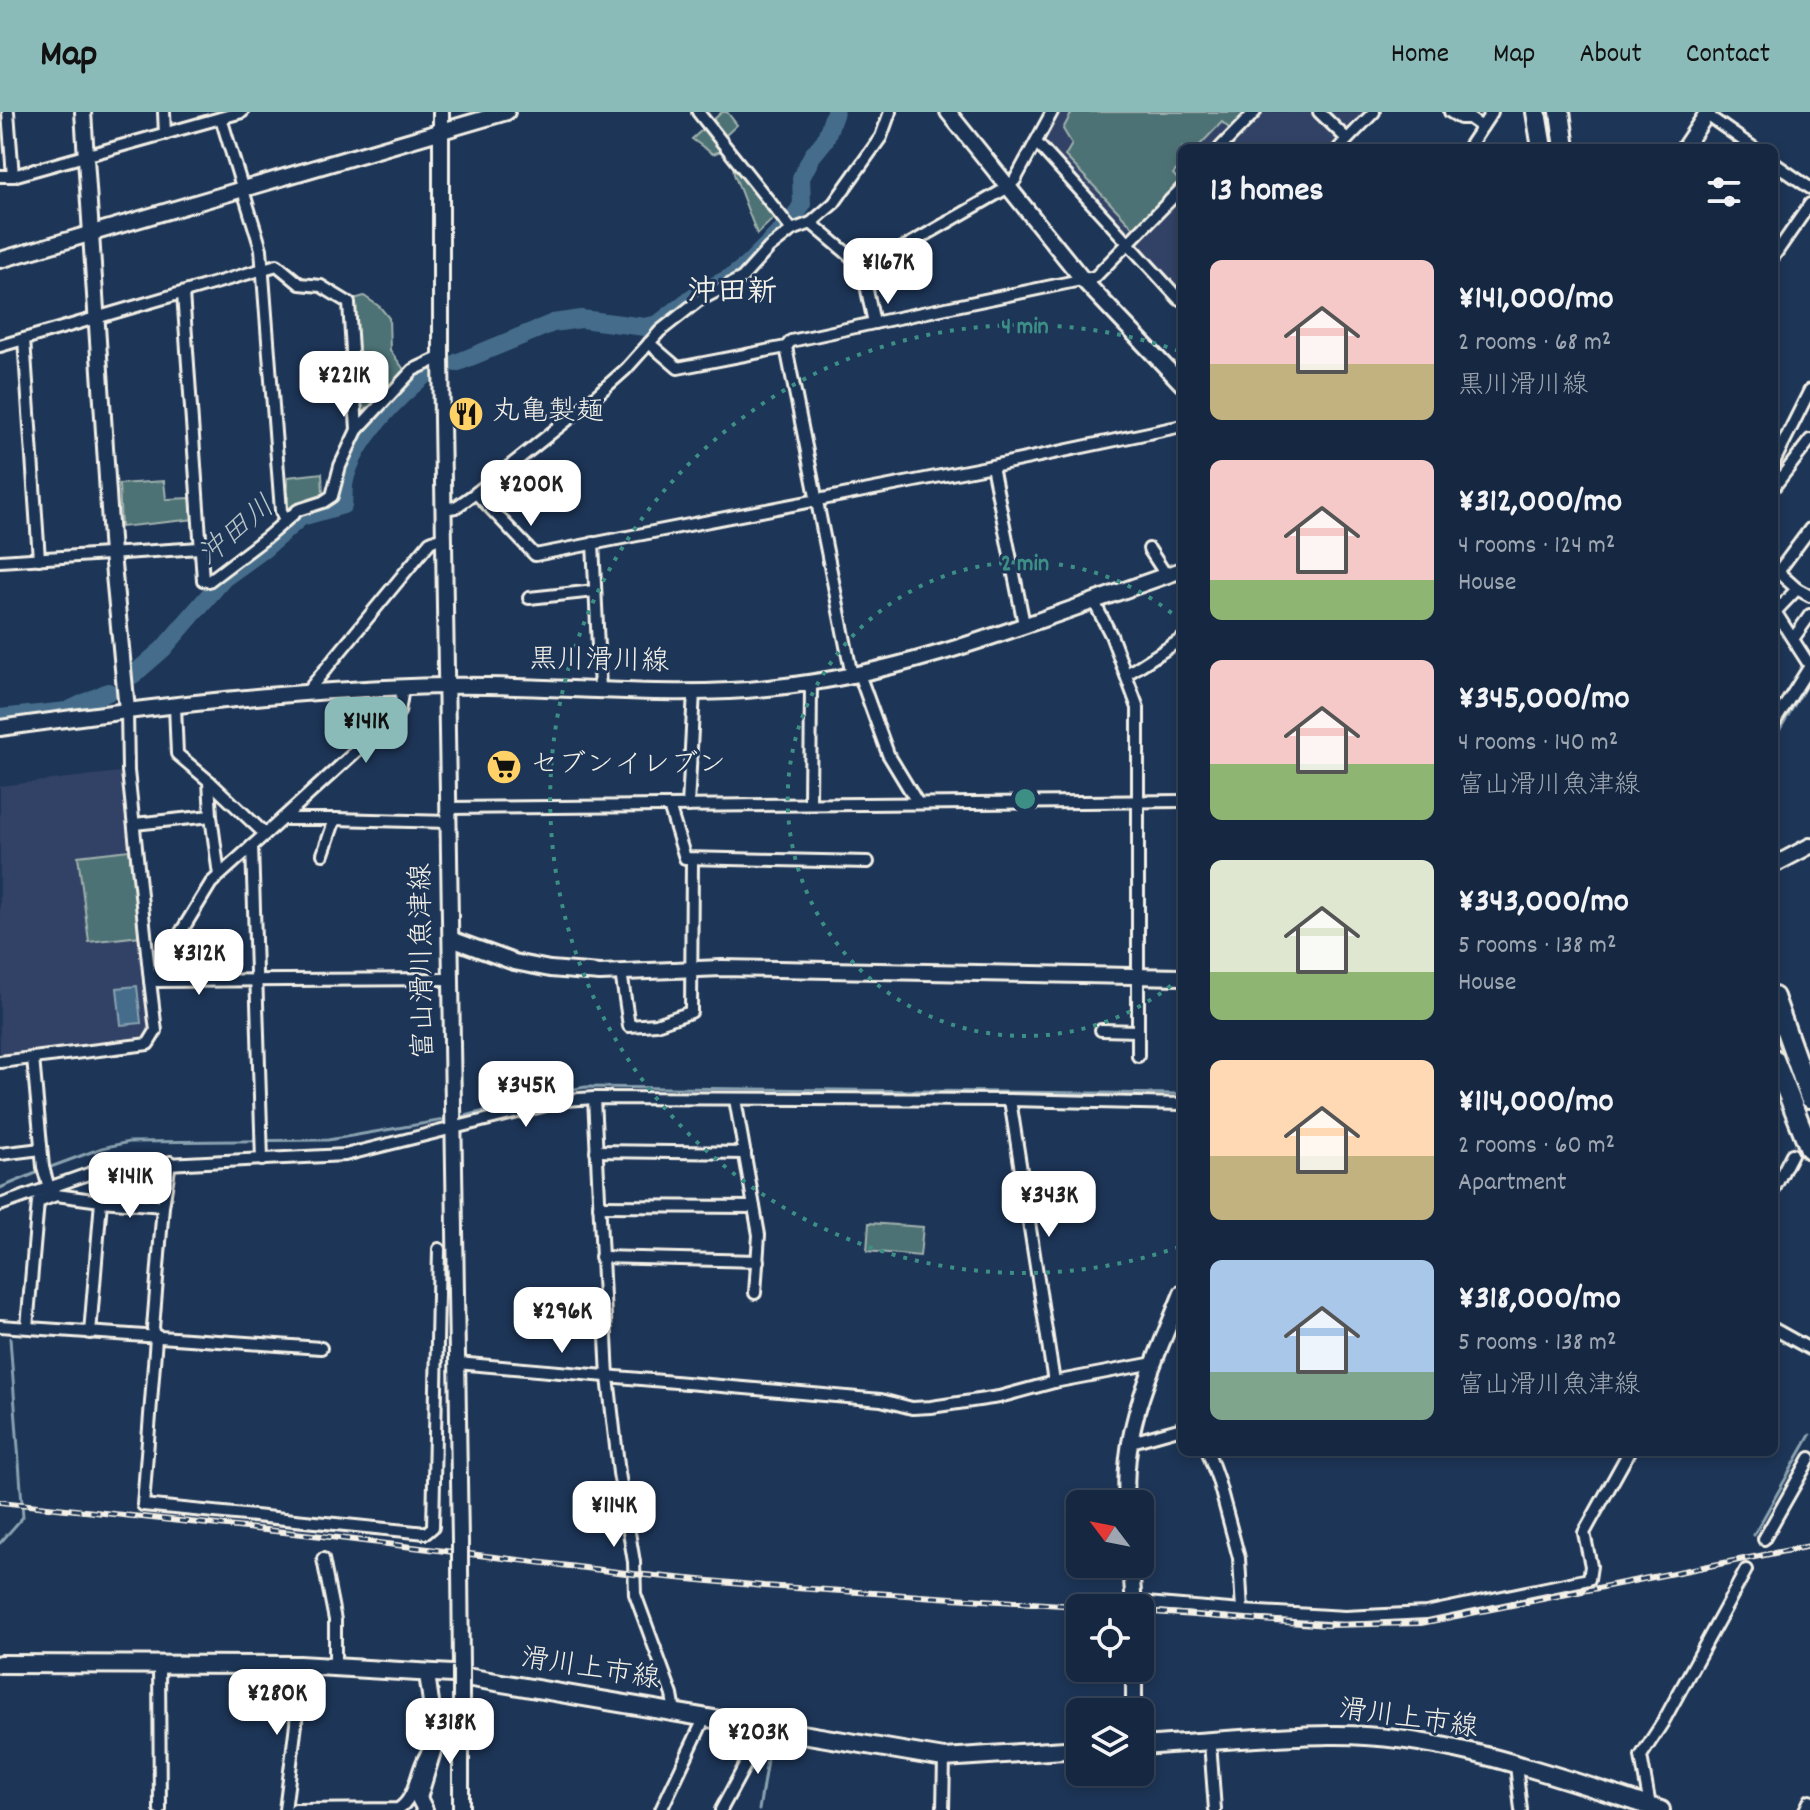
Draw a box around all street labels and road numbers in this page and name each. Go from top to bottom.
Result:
street label: 黒川滑川線 [529,642,669,684]
street label: 富山滑川魚津線 [403,863,447,1059]
street label: 滑川上市線 [518,1640,662,1702]
street label: 滑川上市線 [1336,1691,1480,1751]

